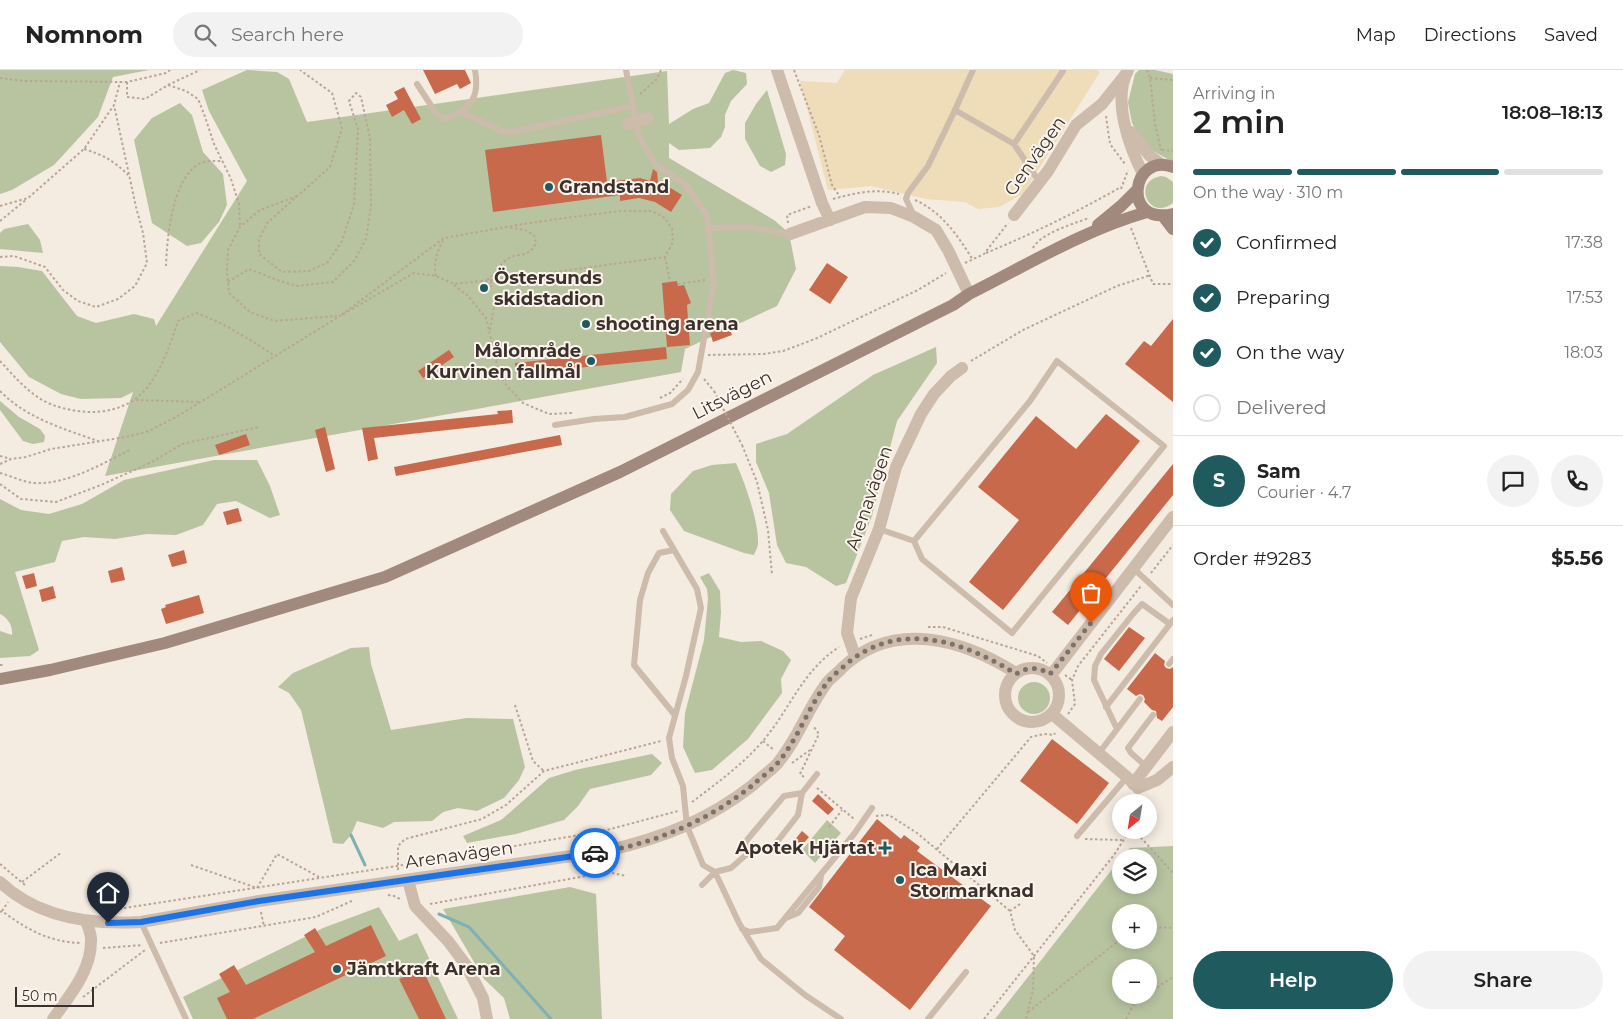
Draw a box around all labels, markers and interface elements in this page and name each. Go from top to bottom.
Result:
search box [173,12,523,57]
text: Nomnom [25,20,143,49]
icon: search [191,21,219,49]
text: Search here [231,23,344,46]
text: Map [1356,24,1396,46]
text: Directions [1424,24,1516,46]
text: Saved [1544,24,1598,46]
text: Arriving in [1193,84,1275,103]
text: 18:08–18:13 [1502,101,1603,124]
text: 2 min [1193,102,1285,141]
street label: Genvägen [1000,112,1070,200]
place label: Grandstand [559,176,669,198]
marker: Grandstand [543,181,555,193]
text: On the way · 310 m [1193,183,1343,202]
icon: check [1193,229,1221,257]
text: Confirmed [1236,231,1337,254]
text: 17:38 [1565,233,1603,252]
place label: Östersunds skidstadion [494,267,604,310]
marker: Östersunds skidstadion [478,282,490,294]
icon: check [1193,284,1221,312]
text: Preparing [1236,286,1331,309]
text: 17:53 [1567,288,1603,307]
place label: shooting arena [596,313,739,335]
marker: shooting arena [580,318,592,330]
icon: check [1193,339,1221,367]
place label: Målområde Kurvinen fallmål [426,340,581,383]
text: On the way [1236,341,1344,364]
text: 18:03 [1564,343,1603,362]
marker: Målområde Kurvinen fallmål [585,355,597,367]
street label: Litsvägen [688,366,776,424]
text: Delivered [1236,396,1327,419]
street label: Arenavägen [841,443,897,553]
button: chat [1487,455,1539,507]
button: phone [1551,455,1603,507]
text: Sam [1257,460,1301,483]
text: S [1213,469,1225,492]
text: Courier · 4.7 [1257,483,1351,502]
text: Order #9283 [1193,547,1312,570]
text: $5.56 [1551,547,1603,570]
pin [1070,572,1112,623]
icon: bag [1077,579,1105,607]
north arrow [1112,794,1158,839]
map controls [1112,794,1157,1004]
courier [570,828,620,878]
street label: Arenavägen [404,837,514,873]
place label: Apotek Hjärtat [734,837,875,859]
icon: car [581,839,609,867]
marker: Apotek Hjärtat [879,842,891,854]
button: layers [1112,849,1157,894]
place label: Ica Maxi Stormarknad [910,859,1034,902]
pin [87,872,129,923]
marker: Ica Maxi Stormarknad [894,874,906,886]
icon: home [94,879,122,907]
button: + [1112,904,1157,949]
button: Help [1193,951,1393,1009]
button: Share [1403,951,1603,1009]
place label: Jämtkraft Arena [346,958,501,980]
button: − [1112,959,1157,1004]
marker: Jämtkraft Arena [331,963,343,975]
scale bar [15,984,94,1007]
text: 50 m [22,987,58,1005]

